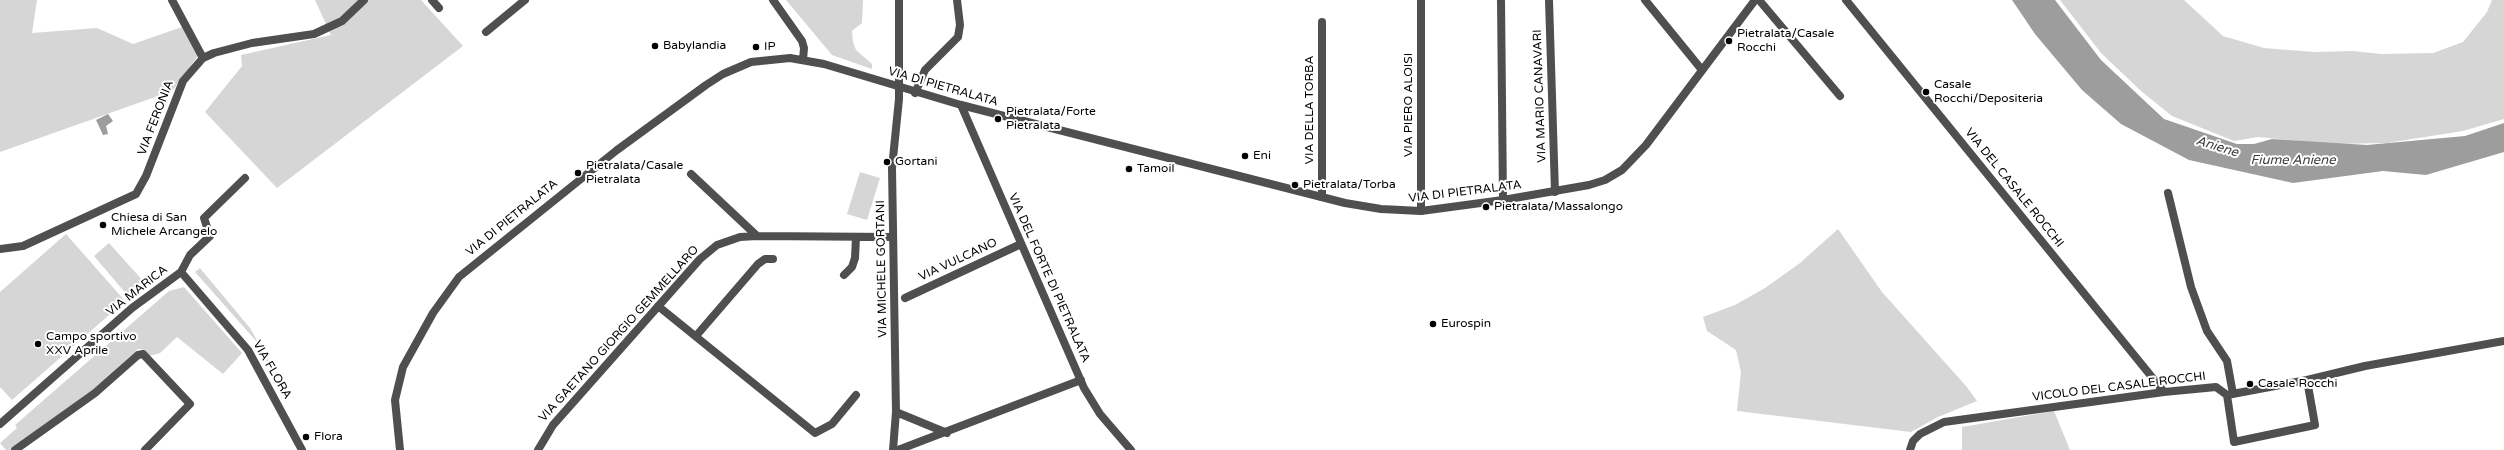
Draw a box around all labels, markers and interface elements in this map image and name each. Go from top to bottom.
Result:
place label: Pietralata/Casale Rocchi [1737,27,1834,55]
street label: VIA MARIO CANAVARI [1530,29,1550,163]
marker: Pietralata/Casale Rocchi [1724,36,1734,46]
place label: Babylandia [663,39,726,53]
place label: IP [764,40,775,54]
marker: Babylandia [650,41,660,51]
marker: IP [751,42,761,52]
street label: VIA PIERO ALOISI [1402,53,1416,157]
street label: VIA DELLA TORBA [1303,56,1317,164]
street label: VIA DI PIETRALATA [886,64,1000,110]
place label: Casale Rocchi/Depositeria [1934,78,2043,106]
street label: VIA FERONIA [135,79,177,157]
marker: Casale Rocchi/Depositeria [1921,87,1931,97]
place label: Pietralata/Forte Pietralata [1006,105,1096,133]
marker: Pietralata/Forte Pietralata [993,114,1003,124]
street label: VIA DEL CASALE ROCCHI [1962,126,2066,250]
water label: Aniene [2194,133,2240,161]
place label: Eni [1253,149,1271,163]
marker: Eni [1240,151,1250,161]
water label: Fiume Aniene [2251,153,2335,169]
place label: Gortani [895,155,938,169]
marker: Gortani [882,157,892,167]
place label: Pietralata/Casale Pietralata [586,159,683,187]
place label: Tamoil [1137,162,1174,176]
marker: Tamoil [1124,164,1134,174]
marker: Pietralata/Casale Pietralata [573,168,583,178]
street label: VIA DI PIETRALATA [463,177,561,259]
place label: Pietralata/Torba [1303,178,1396,192]
street label: VIA DI PIETRALATA [1408,178,1522,206]
marker: Pietralata/Torba [1290,180,1300,190]
street label: VIA DEL FORTE DI PIETRALATA [1005,191,1093,365]
street label: VIA MICHELE GORTANI [874,200,890,338]
place label: Pietralata/Massalongo [1494,200,1623,214]
marker: Pietralata/Massalongo [1481,202,1491,212]
place label: Chiesa di San Michele Arcangelo [111,211,217,239]
marker: Chiesa di San Michele Arcangelo [98,220,108,230]
street label: VIA VULCANO [917,236,999,284]
street label: VIA GAETANO GIORGIO GEMMELLARO [536,243,702,425]
street label: VIA MARICA [104,263,170,319]
place label: Eurospin [1441,317,1491,331]
marker: Eurospin [1428,319,1438,329]
place label: Campo sportivo XXV Aprile [46,330,136,358]
street label: VIA FLORA [249,338,295,402]
marker: Campo sportivo XXV Aprile [33,339,43,349]
street label: VICOLO DEL CASALE ROCCHI [2031,369,2207,405]
place label: Casale Rocchi [2258,377,2337,391]
marker: Casale Rocchi [2245,379,2255,389]
place label: Flora [314,430,343,444]
marker: Flora [301,432,311,442]

